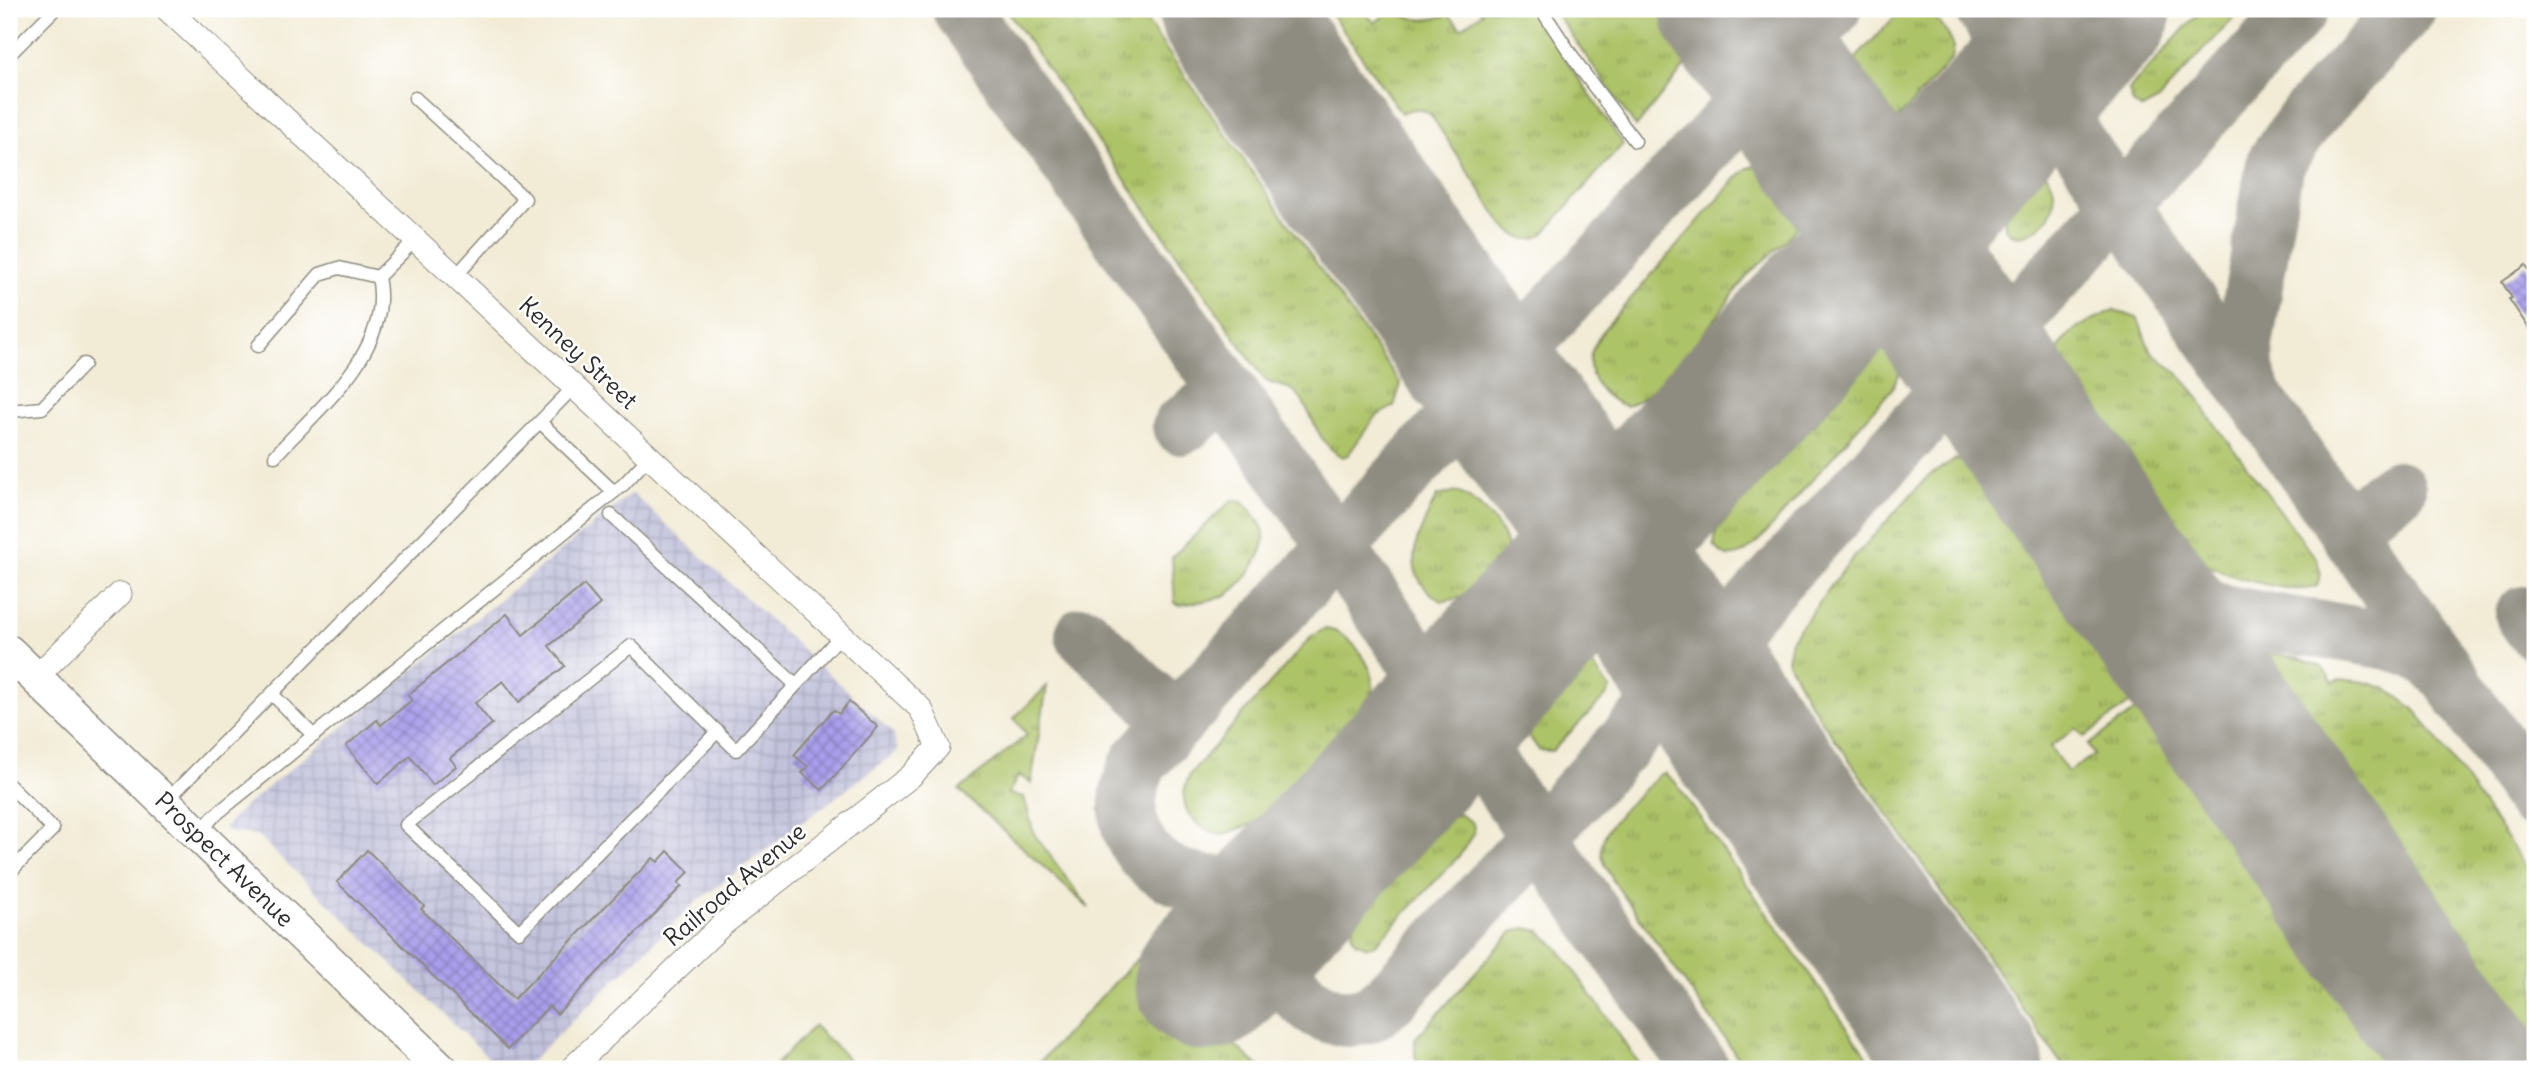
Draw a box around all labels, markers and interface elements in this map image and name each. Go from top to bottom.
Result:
street label: Kenney Street [513,290,644,415]
street label: Prospect Avenue [149,785,301,933]
street label: Railroad Avenue [657,816,812,952]

